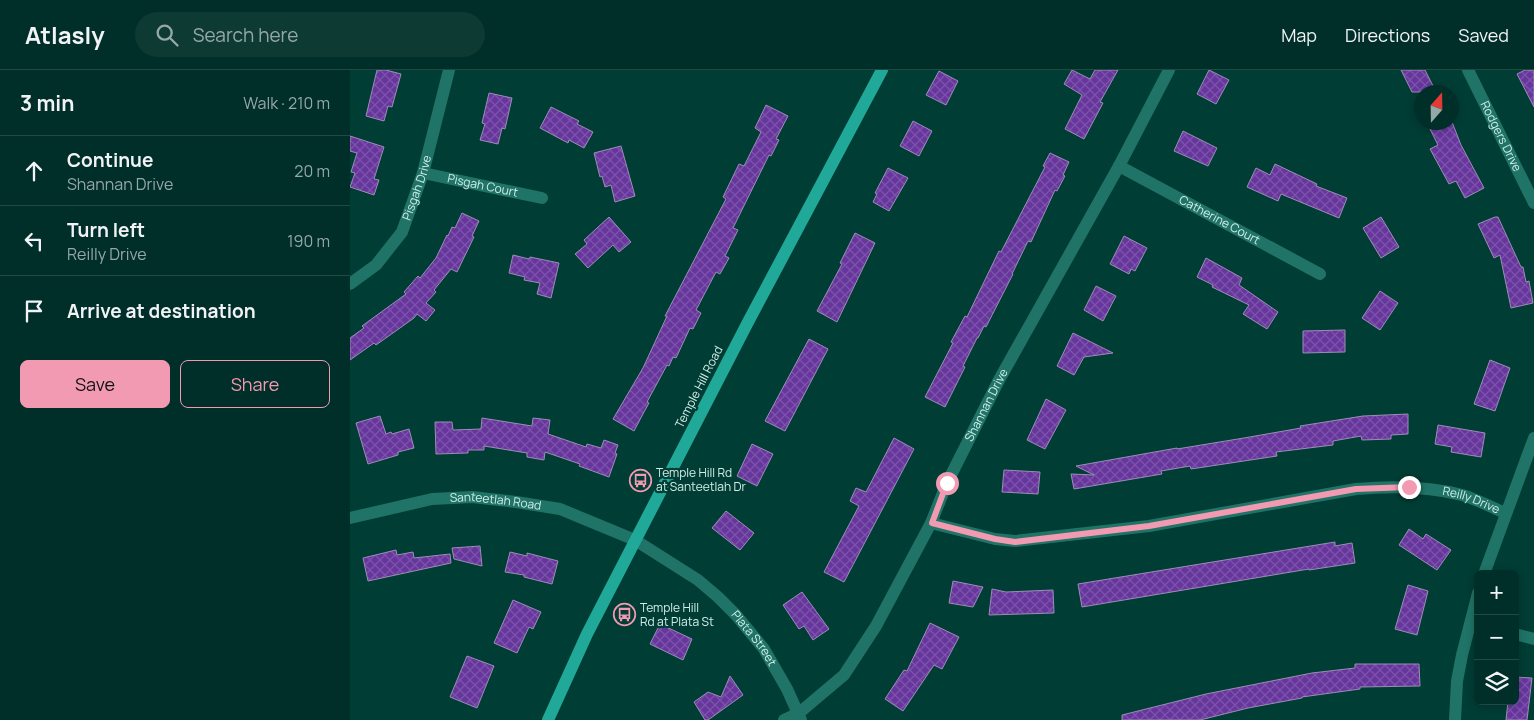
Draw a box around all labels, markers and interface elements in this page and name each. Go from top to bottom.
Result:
search box [135,12,485,57]
text: Atlasly [25,18,105,51]
icon: search [153,21,181,49]
text: Search here [193,22,298,48]
text: Map [1281,23,1317,47]
text: Directions [1345,23,1430,47]
text: Saved [1458,23,1509,47]
north arrow [1414,85,1459,130]
text: 3 min [20,89,74,117]
text: Walk · 210 m [243,92,330,114]
street label: Rodgers Drive [1477,98,1526,174]
text: Continue [67,147,153,173]
street label: Pisgah Drive [398,153,435,223]
icon: ahead [20,157,48,185]
text: 20 m [294,160,330,182]
street label: Pisgah Court [446,169,520,201]
text: Shannan Drive [67,173,173,195]
street label: Catherine Court [1176,191,1263,248]
text: Turn left [67,217,145,243]
icon: left [20,227,48,255]
text: 190 m [287,230,330,252]
text: Reilly Drive [67,243,147,265]
icon: arrive [20,297,48,325]
text: Arrive at destination [67,298,256,324]
street label: Temple Hill Road [671,343,727,431]
button: Save [20,360,170,408]
button: Share [180,360,330,408]
street label: Shannan Drive [960,365,1012,444]
place label: Temple Hill Rd at Santeetlah Dr [656,464,747,495]
bus stop icon: Temple Hill Rd at Santeetlah Dr [628,468,652,492]
route start [936,472,959,495]
route end [1398,476,1421,499]
street label: Reilly Drive [1441,482,1503,518]
street label: Santeetlah Road [449,488,543,514]
map controls [1474,570,1519,705]
button: + [1474,570,1519,615]
place label: Temple Hill Rd at Plata St [640,599,714,630]
bus stop icon: Temple Hill Rd at Plata St [612,603,636,627]
street label: Plata Street [728,607,781,669]
button: − [1474,615,1519,660]
button: layers [1474,660,1519,705]

